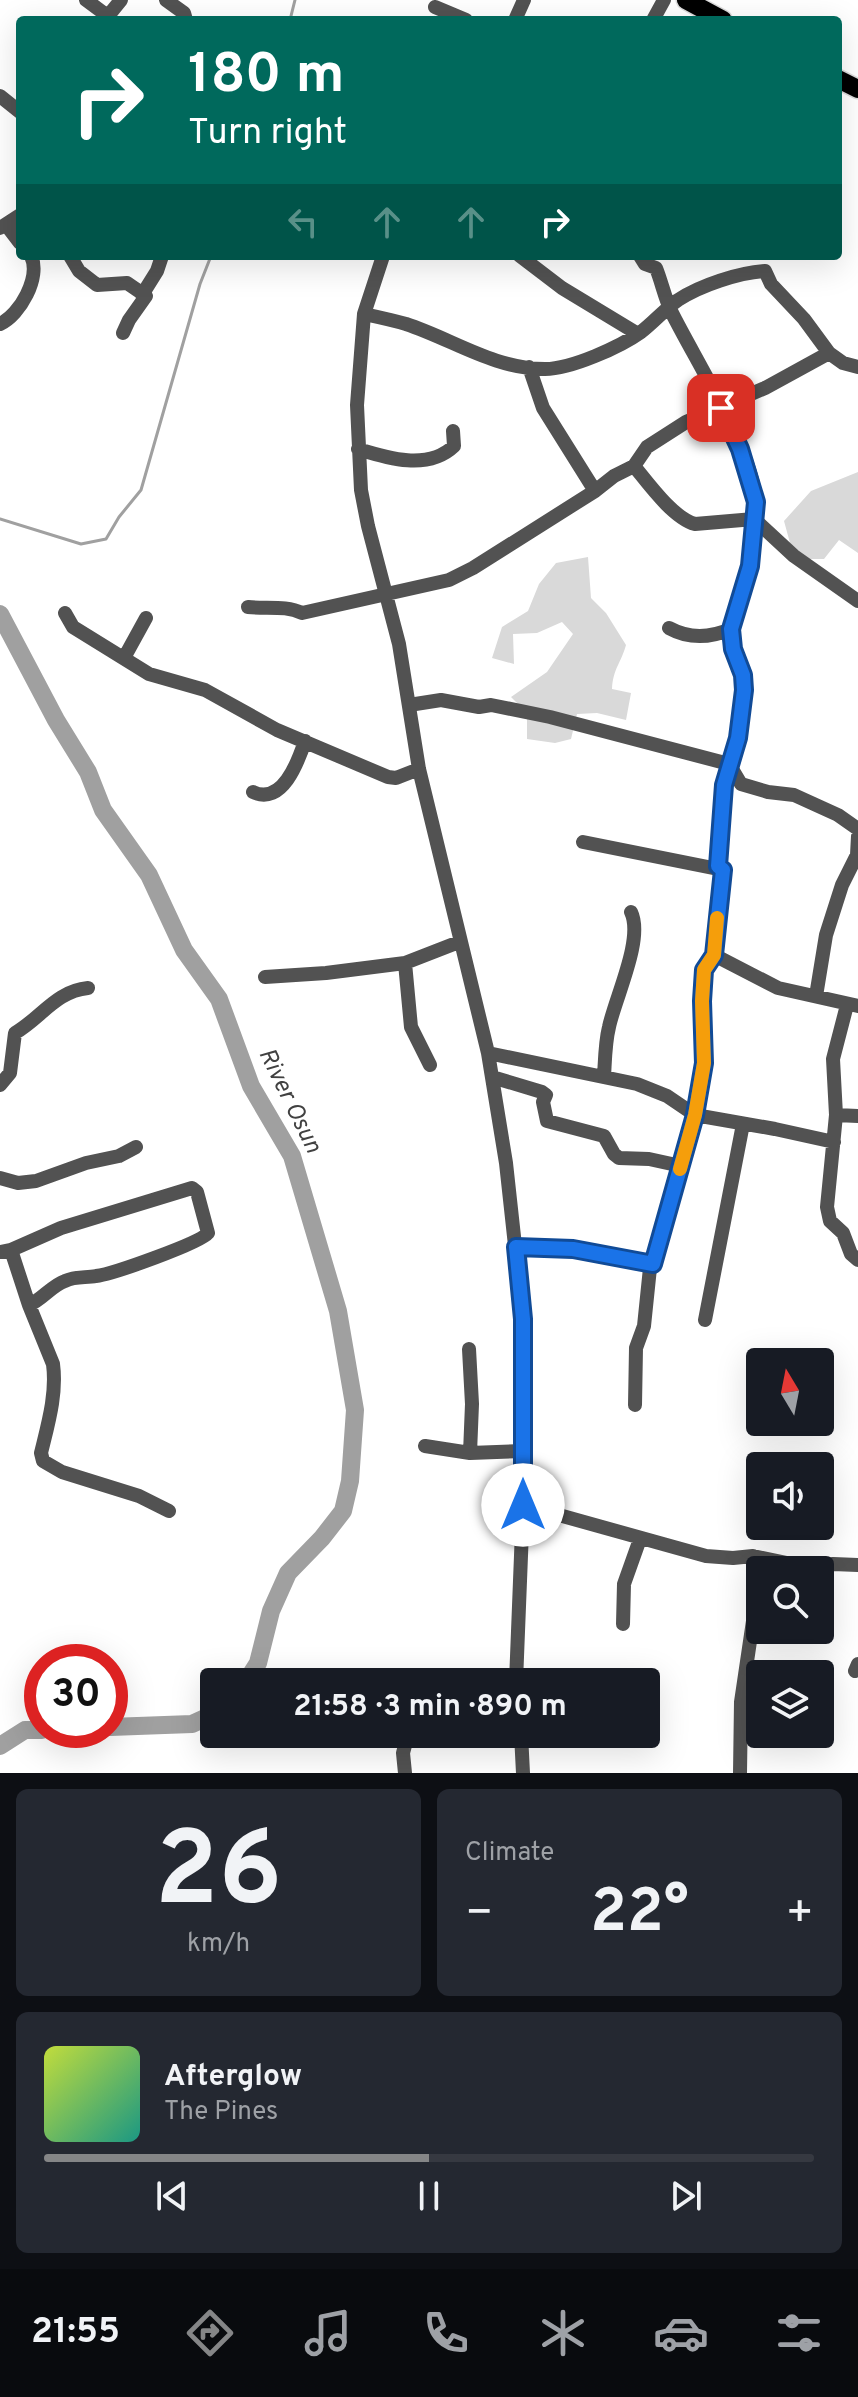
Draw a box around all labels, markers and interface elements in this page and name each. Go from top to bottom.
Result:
text: 180 m [188,42,345,112]
icon: right [56,48,160,152]
text: Turn right [188,111,347,157]
icon: left [281,200,325,244]
icon: ahead [365,200,409,244]
icon: ahead [449,200,493,244]
icon: right [533,200,577,244]
pin [687,374,755,442]
icon: arrive [699,386,743,430]
water label: River Osun [251,1044,327,1158]
north arrow [746,1348,834,1436]
map controls [746,1348,834,1748]
button: sound [746,1452,834,1540]
position arrow [481,1463,565,1547]
button: search [746,1556,834,1644]
speed limit sign: 30 [24,1644,128,1748]
button: layers [746,1660,834,1748]
text: 21:58 · 3 min · 890 m [293,1689,567,1726]
text: 26 [155,1810,282,1942]
text: Climate [465,1837,554,1870]
text: 22° [590,1877,689,1953]
text: − [465,1887,493,1943]
text: + [786,1887,814,1943]
text: km/h [187,1928,250,1961]
text: Afterglow [164,2059,302,2096]
text: The Pines [164,2096,278,2129]
icon: previous [150,2174,194,2218]
icon: pause [407,2174,451,2218]
icon: next [664,2174,708,2218]
icon: directions [182,2305,238,2361]
icon: music [300,2305,356,2361]
icon: phone [418,2305,474,2361]
icon: climate [535,2305,591,2361]
icon: car [653,2305,709,2361]
icon: filters [771,2305,827,2361]
text: 21:55 [31,2310,120,2356]

